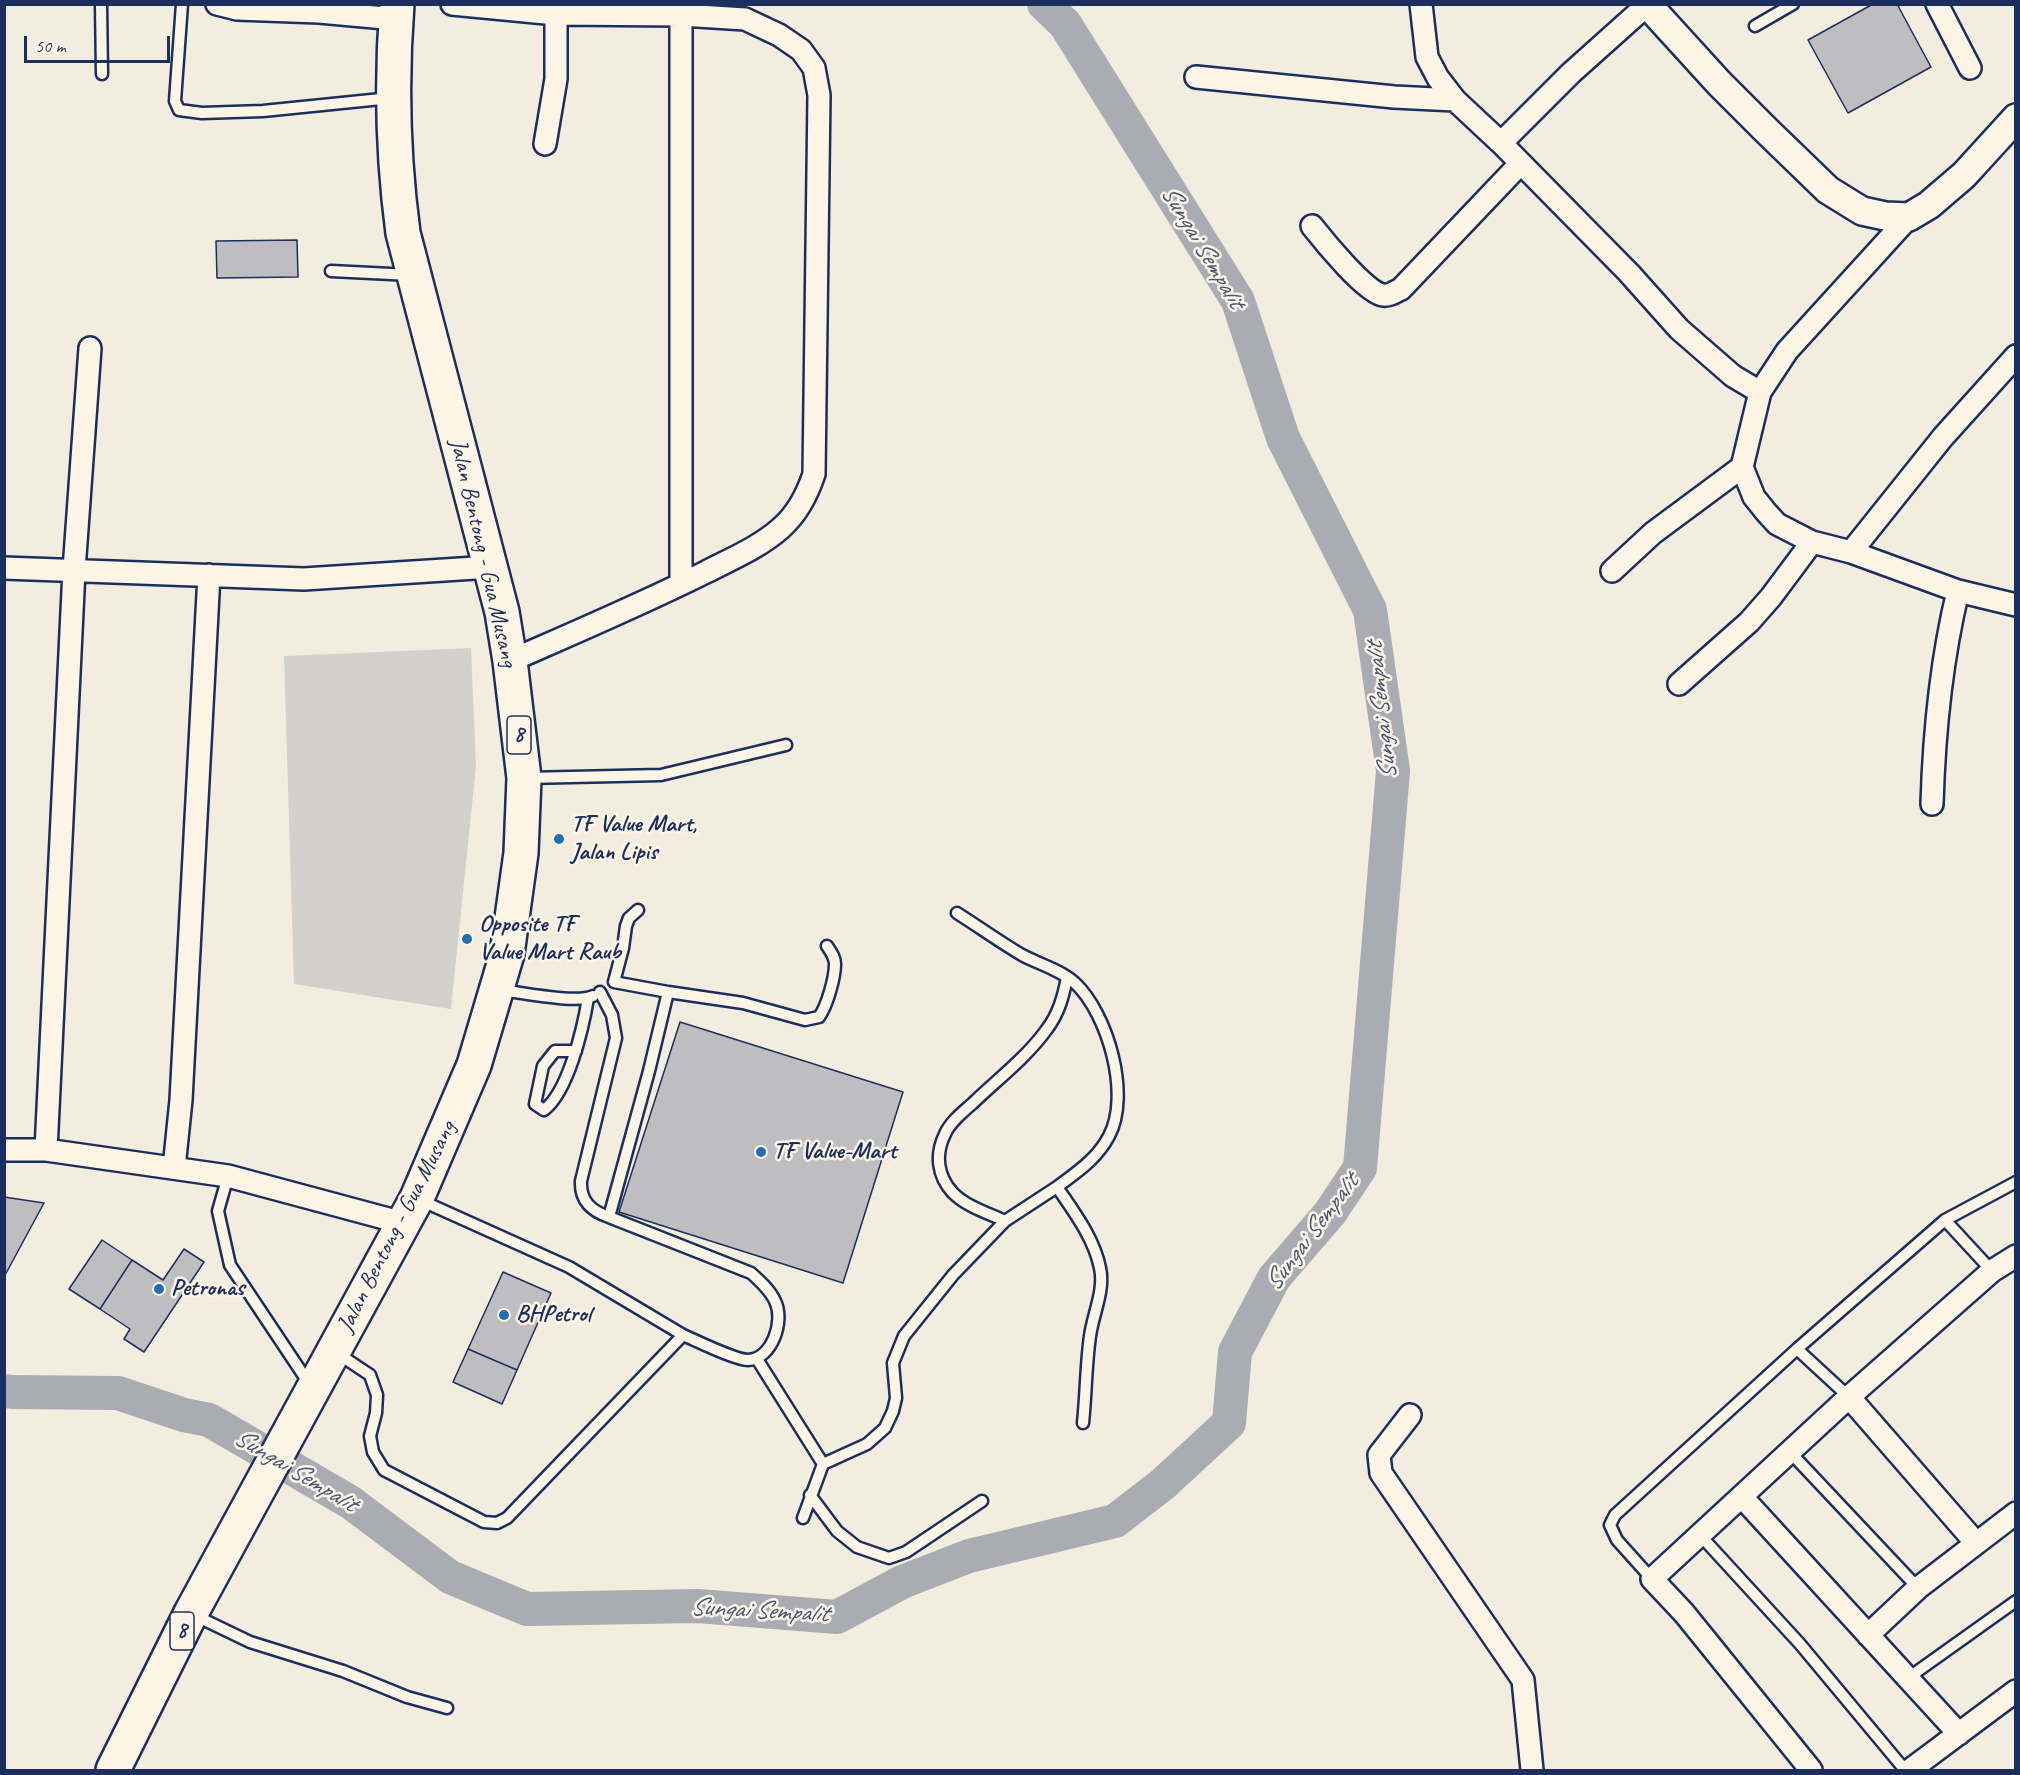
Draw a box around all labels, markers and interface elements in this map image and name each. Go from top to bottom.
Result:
scale bar [27,24,172,62]
text: 50 m [35,35,66,57]
water label: Sungai Sempalit [1153,180,1251,314]
street label: Jalan Bentong - Gua Musang [443,436,523,670]
water label: Sungai Sempalit [1359,641,1405,781]
road number: 8 [507,716,531,754]
place label: TF Value Mart, Jalan Lipis [571,811,697,867]
marker: TF Value Mart, Jalan Lipis [552,832,566,846]
place label: Opposite TF Value Mart Raub [479,911,621,967]
marker: Opposite TF Value Mart Raub [460,932,474,946]
street label: Jalan Bentong - Gua Musang [331,1117,463,1337]
place label: TF Value-Mart [773,1138,896,1166]
marker: TF Value-Mart [754,1145,768,1159]
water label: Sungai Sempalit [1258,1169,1366,1297]
place label: Petronas [171,1275,245,1303]
marker: Petronas [152,1282,166,1296]
place label: BHPetrol [516,1301,591,1329]
marker: BHPetrol [497,1308,511,1322]
water label: Sungai Sempalit [228,1422,362,1520]
water label: Sungai Sempalit [690,1592,828,1630]
road number: 8 [170,1612,194,1650]

